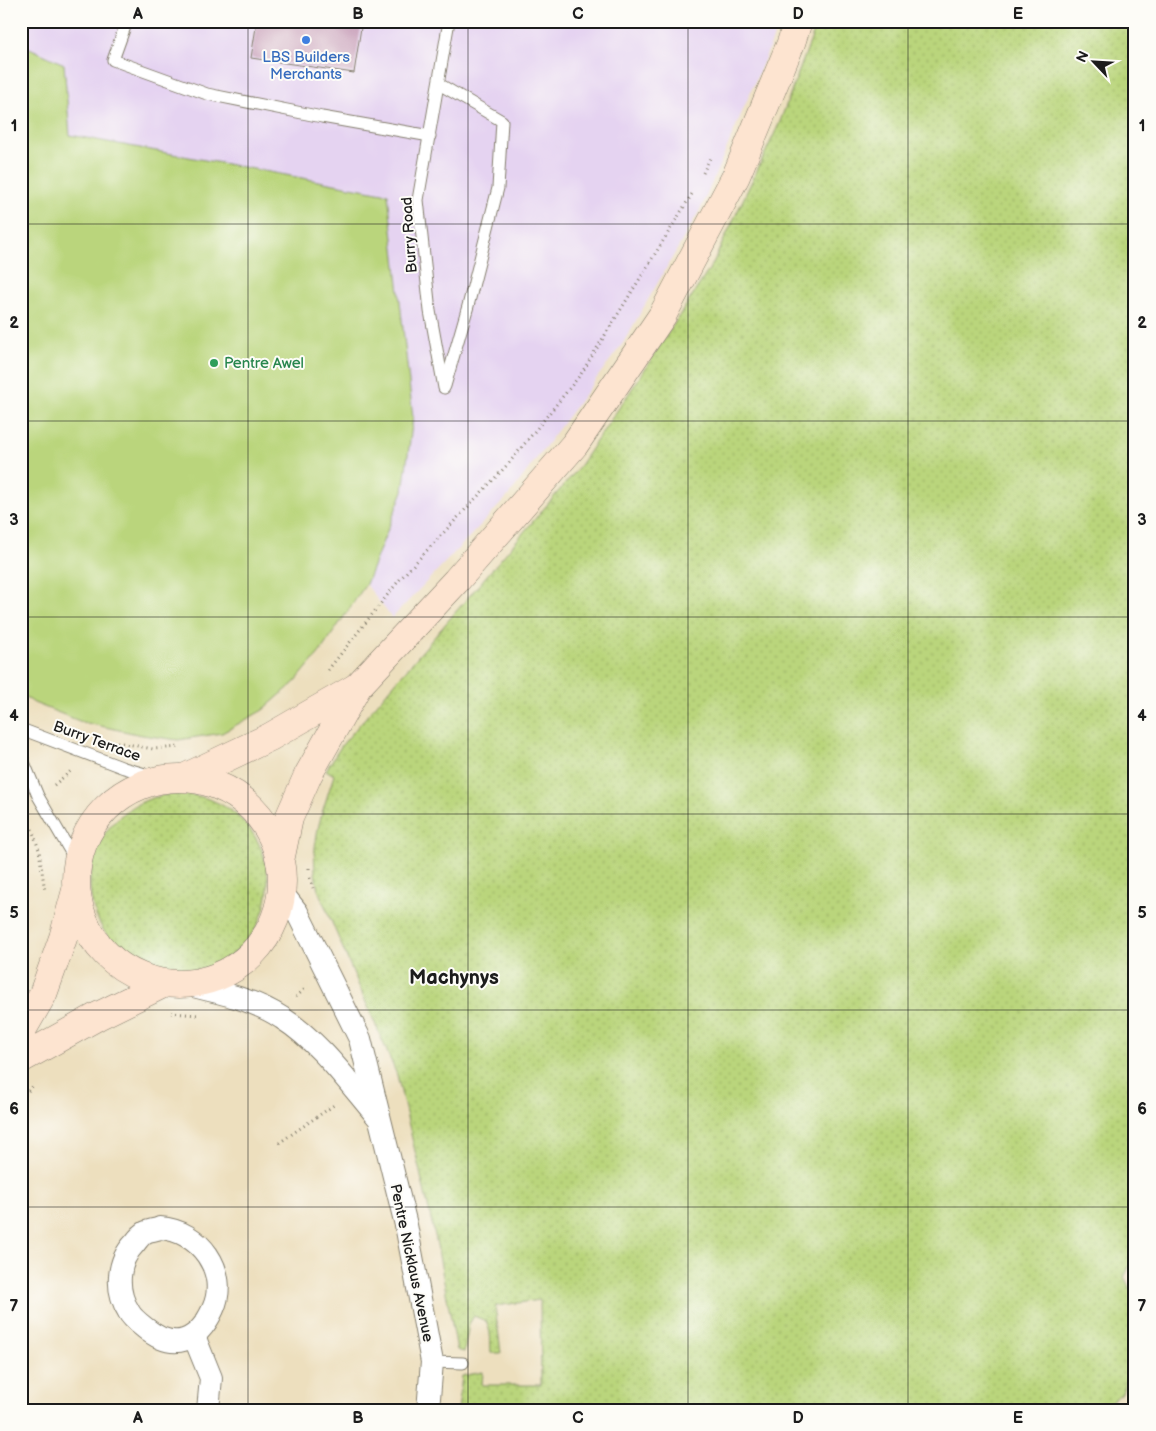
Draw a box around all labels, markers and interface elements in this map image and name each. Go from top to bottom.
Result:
text: A [132,5,143,24]
text: B [352,5,364,24]
text: C [572,5,584,24]
text: D [792,5,804,24]
text: E [1013,5,1023,24]
marker: LBS Builders Merchants [300,34,312,46]
north arrow [1068,38,1118,88]
place label: LBS Builders Merchants [262,48,350,84]
text: N [1073,48,1093,65]
text: 1 [11,117,17,136]
text: 1 [1139,117,1145,136]
street label: Burry Road [397,196,422,274]
text: 2 [9,314,19,333]
text: 2 [1137,314,1147,333]
place label: Pentre Awel [224,354,304,373]
marker: Pentre Awel [208,357,220,369]
text: 3 [9,511,19,530]
text: 3 [1137,511,1147,530]
text: 4 [9,707,19,726]
text: 4 [1137,707,1147,726]
street label: Burry Terrace [50,717,143,766]
text: 5 [9,904,19,923]
text: 5 [1137,904,1147,923]
district label: Machynys [409,966,499,990]
text: 6 [9,1100,19,1119]
text: 6 [1137,1100,1147,1119]
street label: Pentre Nicklaus Avenue [385,1182,438,1344]
text: 7 [10,1297,19,1316]
text: 7 [1138,1297,1147,1316]
text: A [132,1409,143,1428]
text: B [352,1409,364,1428]
text: C [572,1409,584,1428]
text: D [792,1409,804,1428]
text: E [1013,1409,1023,1428]

